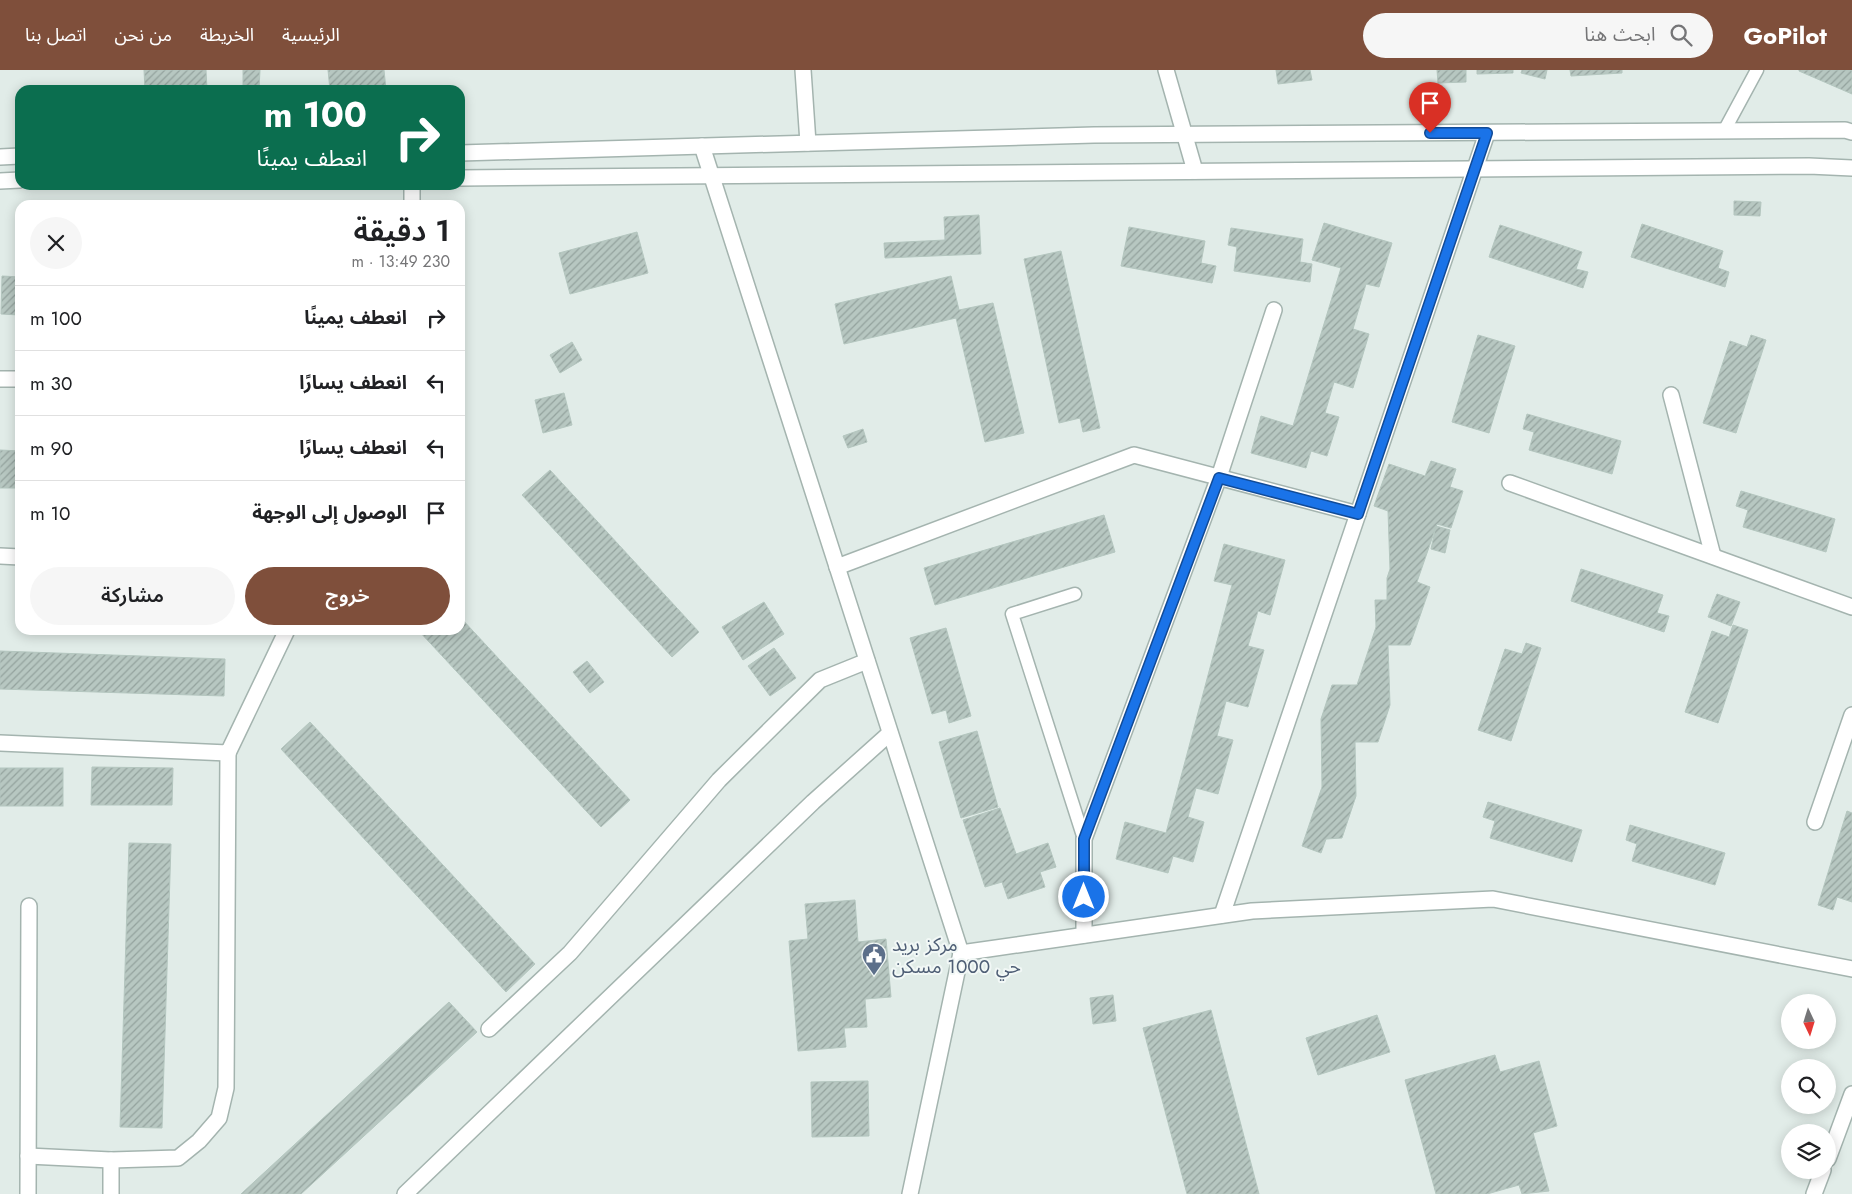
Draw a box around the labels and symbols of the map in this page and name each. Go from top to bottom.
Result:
pin [1409,82,1451,133]
position arrow [1057,870,1109,922]
place label: مركز بريد حي 1000 مسكن [892,931,1021,981]
public building icon: مركز بريد حي 1000 مسكن [861,942,887,976]
north arrow [1781,994,1836,1049]

